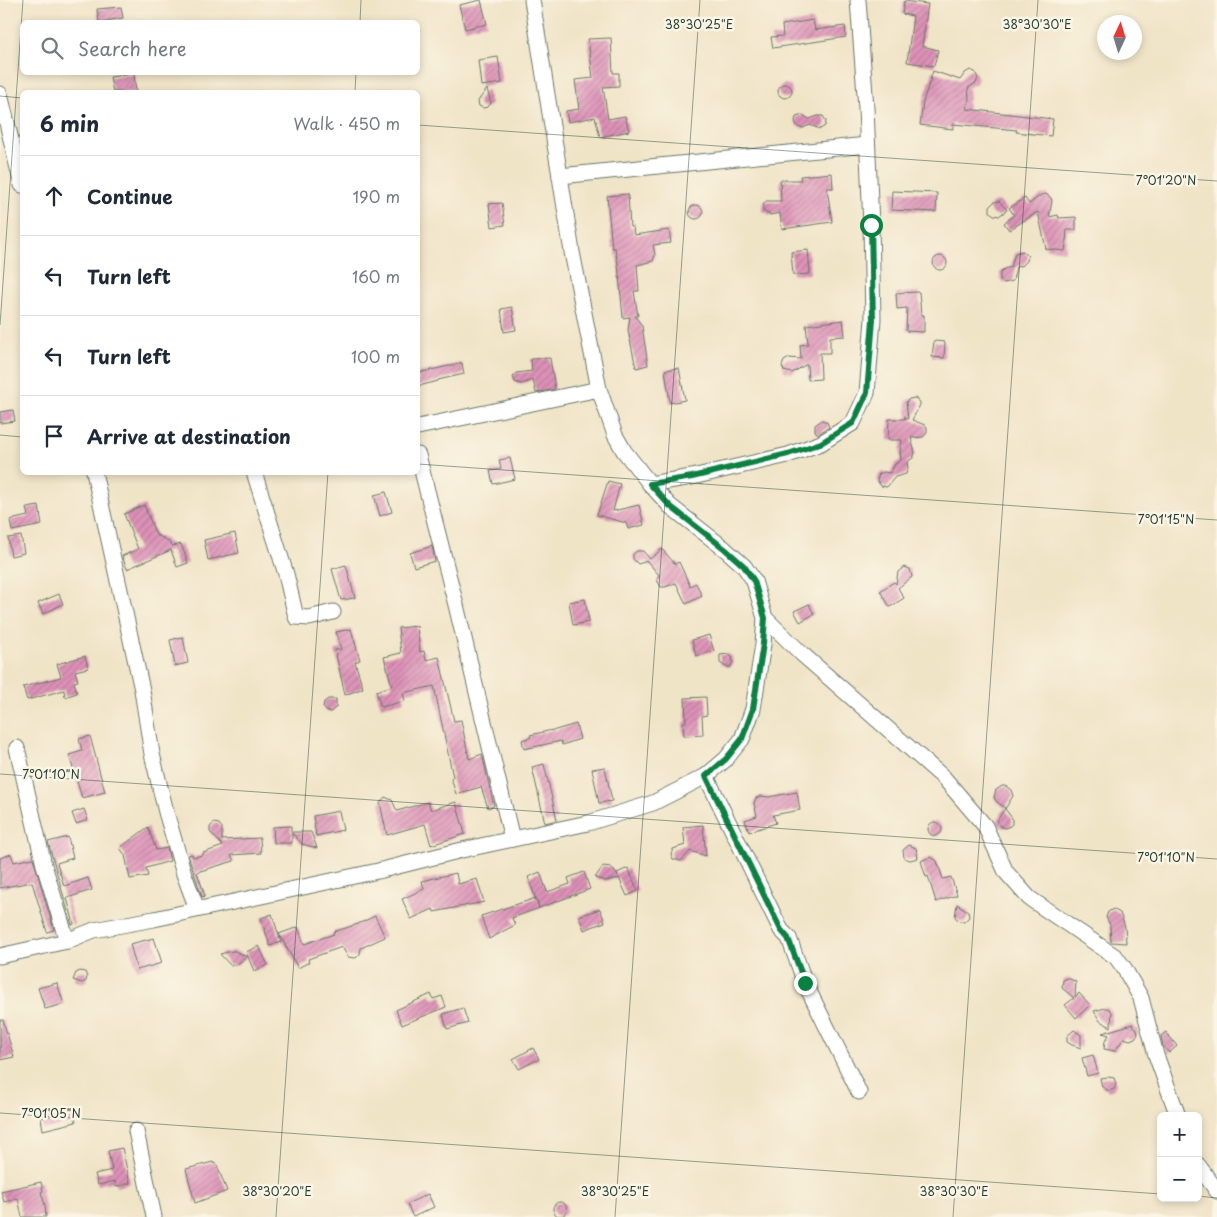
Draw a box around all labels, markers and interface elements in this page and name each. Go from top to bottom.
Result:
text: 38°30'25"E [665,15,733,33]
text: 38°30'30"E [1003,15,1071,33]
north arrow [1097,15,1142,60]
search box [20,20,420,75]
icon: search [38,34,66,62]
text: Search here [78,34,187,62]
text: 6 min [40,107,99,139]
text: Walk · 450 m [294,111,400,135]
text: 7°01'20"N [1136,171,1196,189]
icon: ahead [40,182,68,210]
text: Continue [87,182,173,210]
text: 190 m [352,184,400,208]
route start [860,214,883,237]
icon: left [40,262,68,290]
text: Turn left [87,262,171,290]
text: 160 m [352,264,400,288]
icon: left [40,342,68,370]
text: Turn left [87,342,171,370]
text: 100 m [351,344,400,368]
icon: arrive [40,422,68,450]
text: Arrive at destination [87,422,291,450]
text: 7°01'15"N [1138,510,1194,528]
text: 7°01'10"N [22,765,80,783]
text: 7°01'10"N [1137,848,1195,866]
route end [794,972,817,995]
text: 7°01'05"N [21,1104,81,1122]
map controls [1157,1112,1202,1202]
button: + [1157,1112,1202,1157]
button: − [1157,1157,1202,1202]
text: 38°30'20"E [242,1182,312,1200]
text: 38°30'25"E [581,1182,649,1200]
text: 38°30'30"E [920,1182,988,1200]

